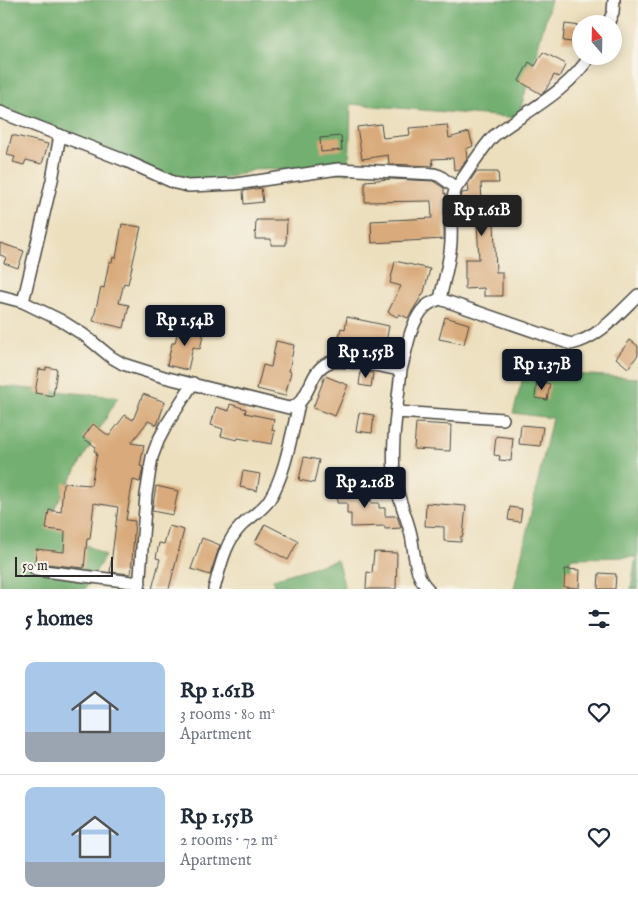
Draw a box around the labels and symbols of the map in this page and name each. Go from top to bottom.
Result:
north arrow [572,15,622,65]
pin: Rp 1.61B [430,194,534,237]
pin: Rp 1.54B [133,304,237,347]
pin: Rp 1.55B [314,336,418,379]
pin: Rp 1.37B [490,348,594,391]
pin: Rp 2.16B [313,466,417,509]
scale bar [15,554,112,577]

